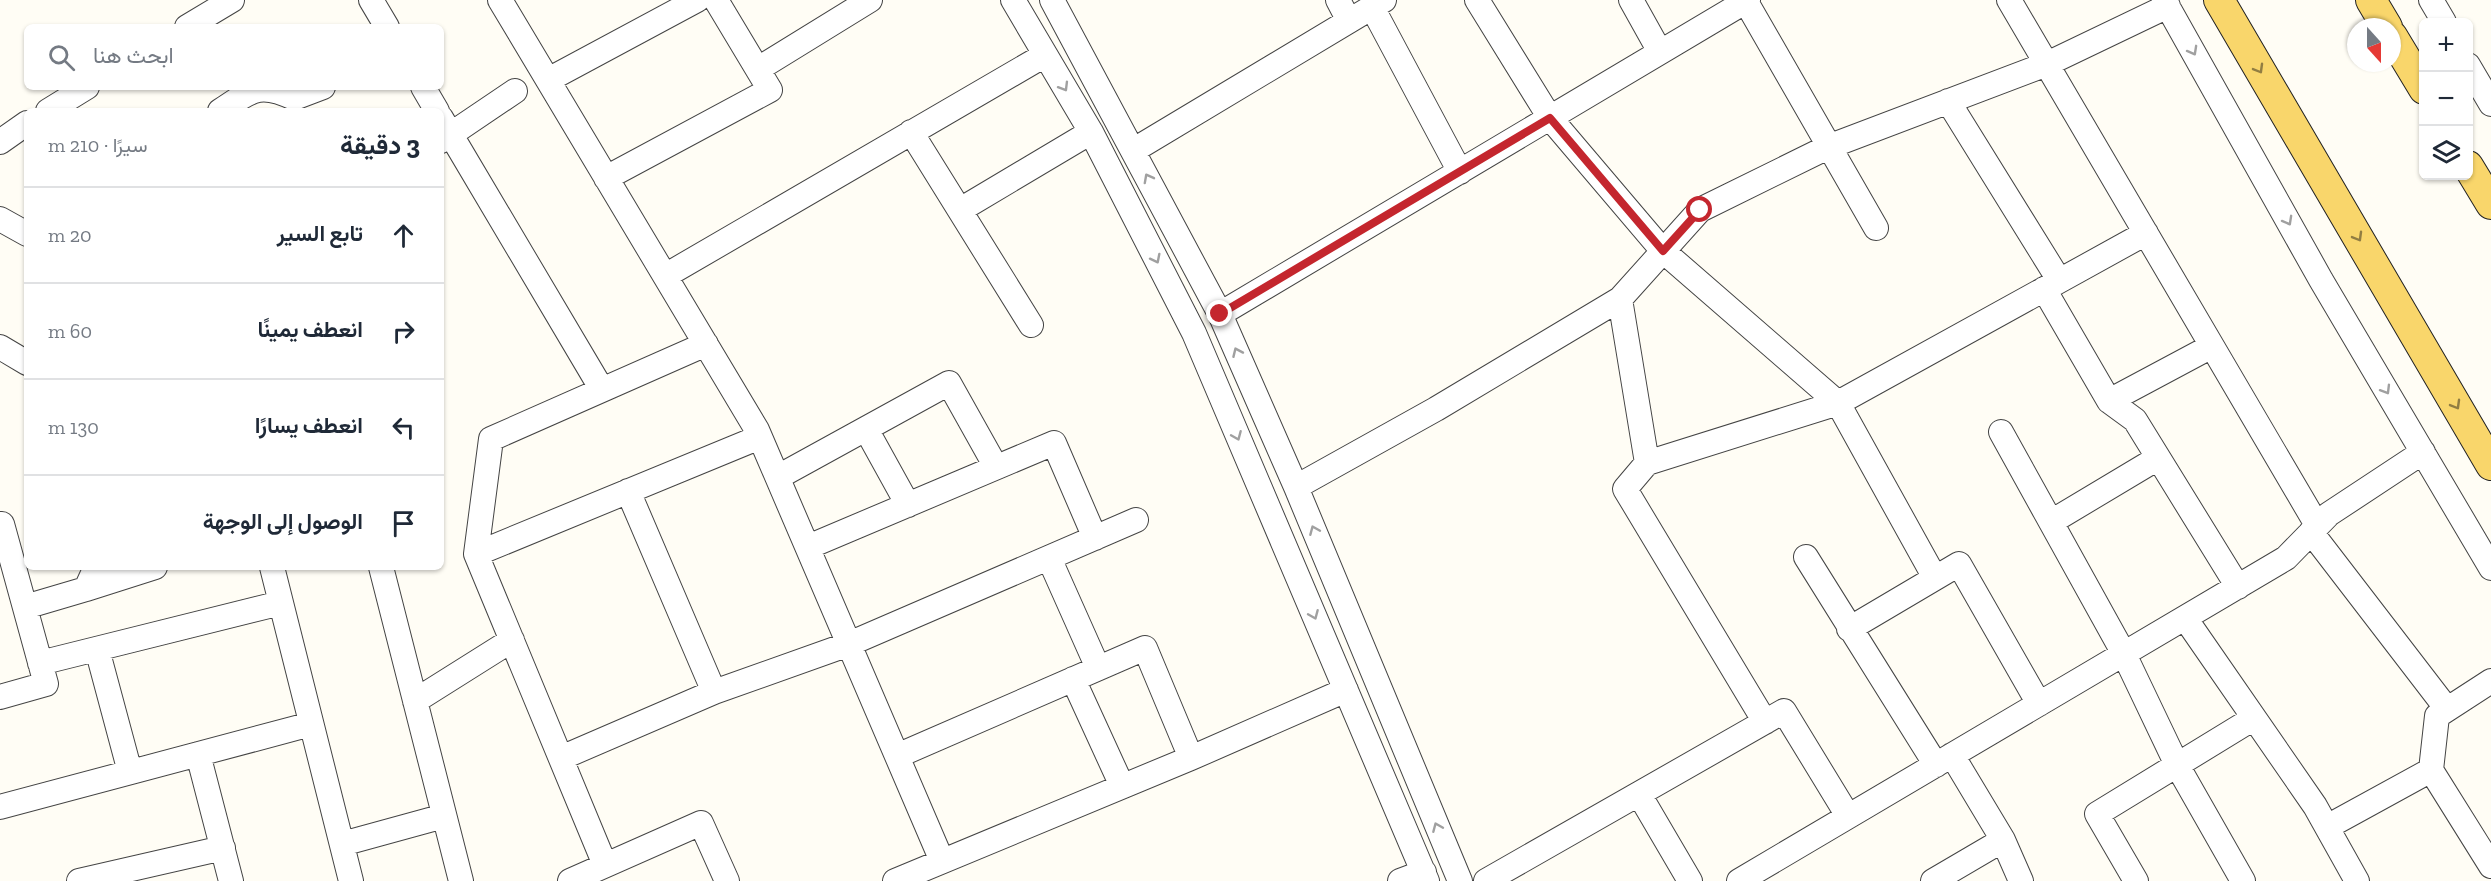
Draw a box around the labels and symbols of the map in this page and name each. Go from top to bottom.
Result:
north arrow [2347,18,2401,72]
one-way arrow [2186,45,2197,55]
one-way arrow [2252,63,2264,73]
one-way arrow [1056,81,1068,91]
one-way arrow [1144,173,1156,184]
route start [1686,196,1712,222]
one-way arrow [2281,215,2292,226]
one-way arrow [2350,231,2362,241]
one-way arrow [1149,252,1160,263]
route end [1206,300,1232,326]
one-way arrow [1232,347,1244,358]
one-way arrow [2379,384,2390,394]
one-way arrow [2449,399,2461,409]
one-way arrow [1230,429,1242,440]
one-way arrow [1309,526,1321,537]
one-way arrow [1307,609,1319,620]
one-way arrow [1432,822,1444,833]

